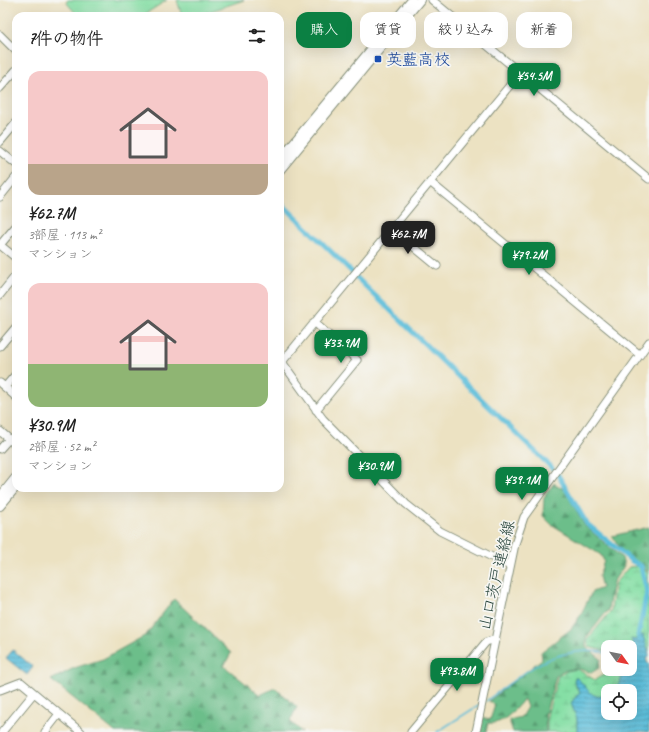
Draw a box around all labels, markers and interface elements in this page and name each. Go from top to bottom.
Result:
chip: 購入 [296,12,352,48]
chip: 賃貸 [360,12,416,48]
chip: 絞り込み [424,12,508,48]
chip: 新着 [516,12,572,48]
icon: filters [246,25,268,47]
text: 7件の物件 [28,28,104,49]
place label: 英藍高校 [386,50,450,70]
marker: 英藍高校 [373,54,383,64]
pin: ¥54.5M [501,63,567,97]
text: ¥54.5M [516,68,552,84]
icon: home [112,97,184,169]
text: ¥62.7M [28,203,75,224]
pin: ¥62.7M [375,221,441,255]
text: ¥62.7M [390,226,426,242]
text: 3部屋 · 113 m² [28,227,101,243]
pin: ¥79.2M [496,242,562,276]
text: マンション [28,246,92,262]
text: ¥79.2M [511,247,547,263]
icon: home [112,309,184,381]
pin: ¥33.9M [308,330,374,364]
text: ¥33.9M [323,335,359,351]
text: ¥30.9M [28,415,74,436]
text: 2部屋 · 52 m² [28,439,95,455]
pin: ¥30.9M [342,453,408,487]
text: マンション [28,458,92,474]
text: ¥30.9M [357,458,393,474]
pin: ¥39.1M [489,467,555,501]
text: ¥39.1M [504,472,540,488]
street label: 山口茨戸連絡線 [475,518,519,632]
north arrow [601,640,637,676]
map controls [601,640,637,720]
pin: ¥93.8M [424,658,490,692]
text: ¥93.8M [439,663,475,679]
button: locate [601,684,637,720]

